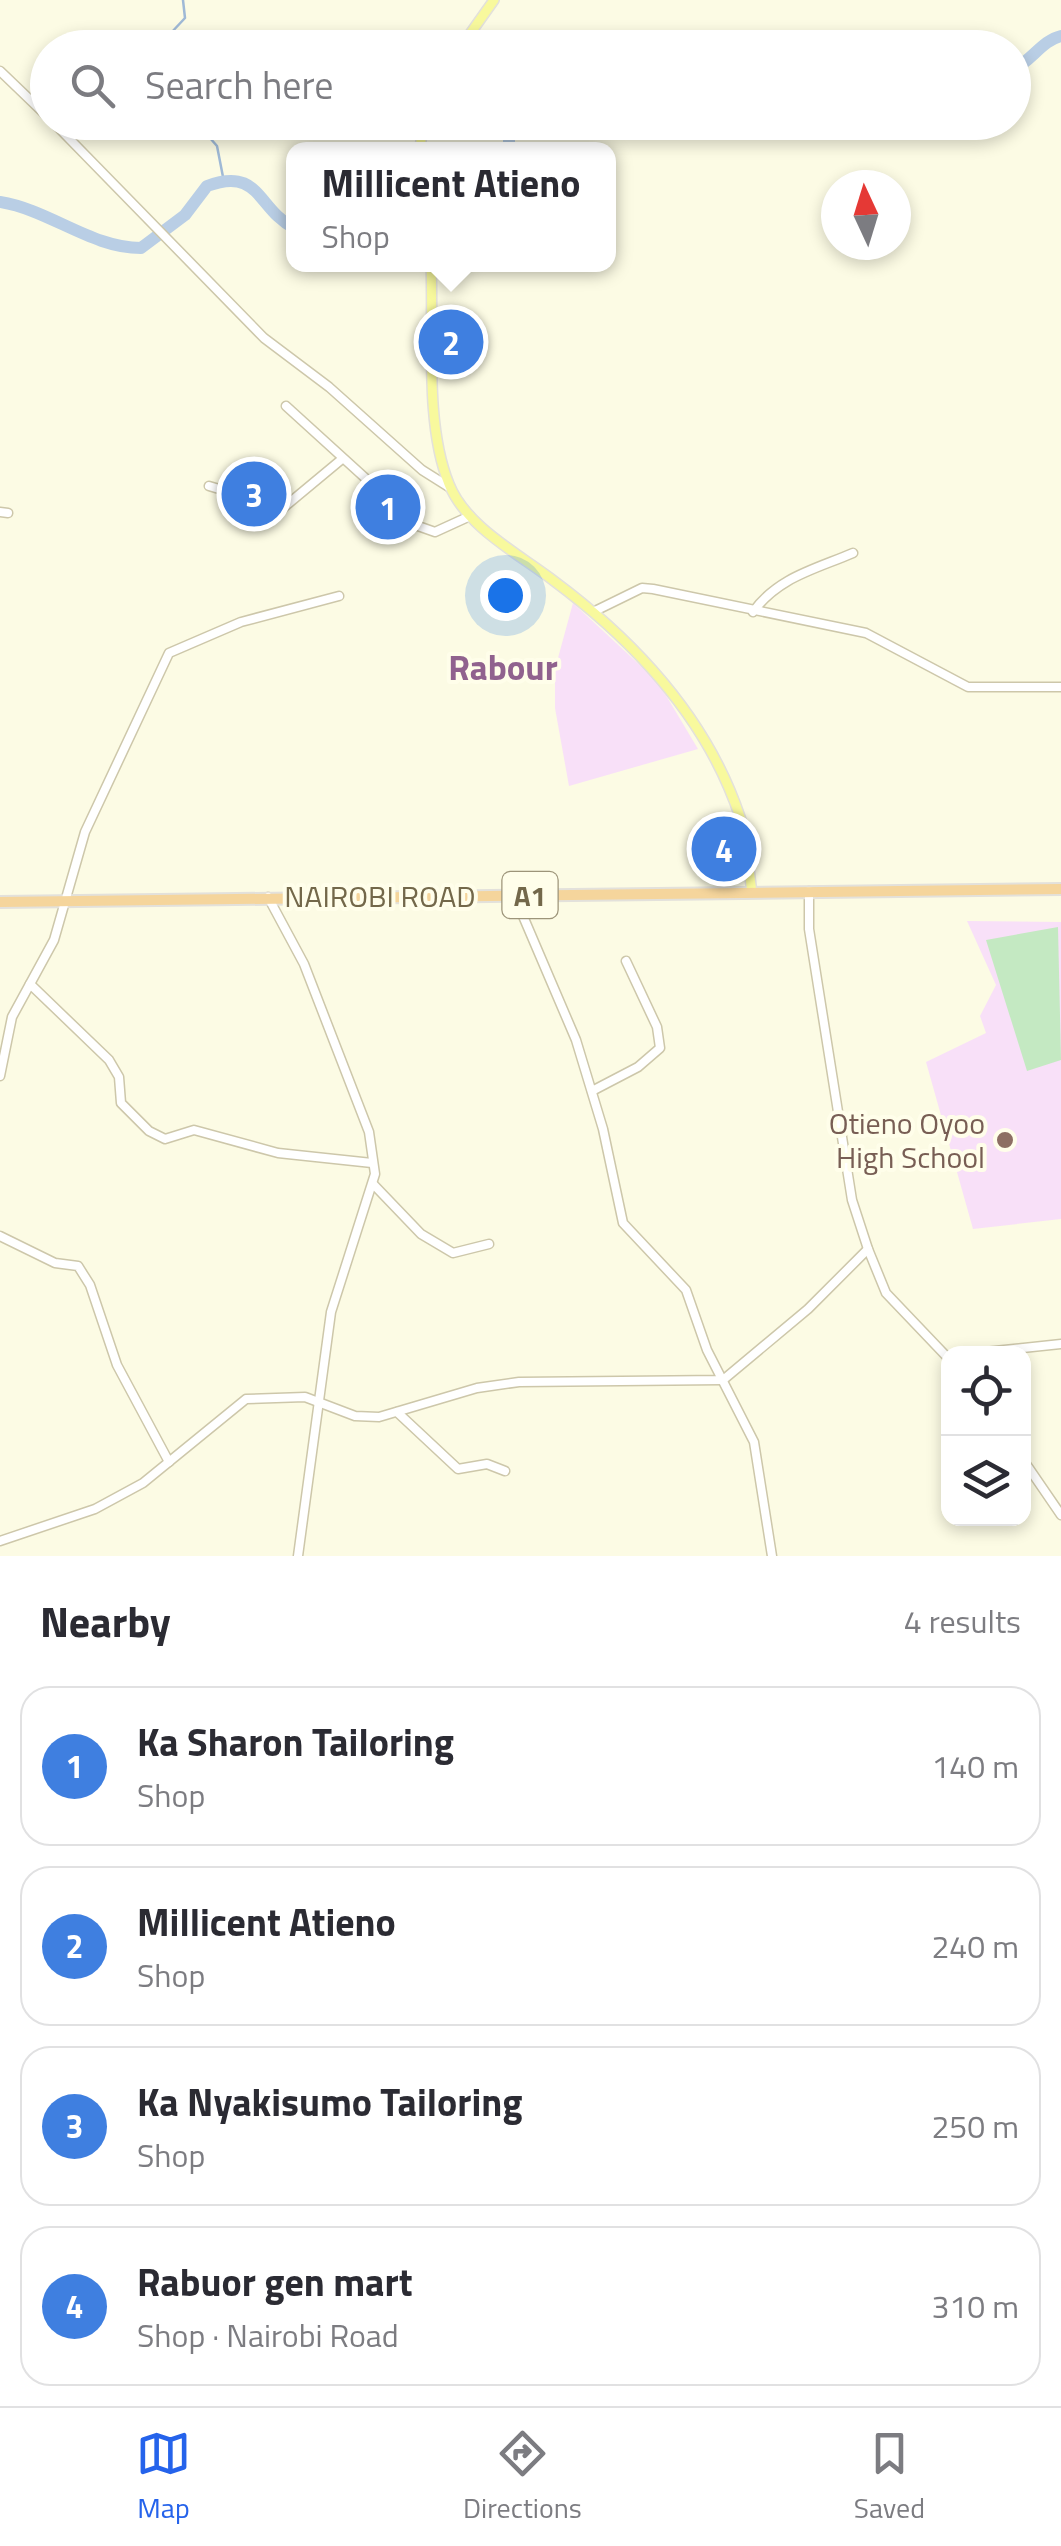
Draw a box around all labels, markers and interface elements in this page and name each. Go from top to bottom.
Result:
search box [30,30,1031,140]
text: Search here [145,56,333,114]
icon: search [65,58,120,113]
popup [286,142,616,272]
text: Millicent Atieno [322,154,580,212]
north arrow [821,170,911,260]
text: Shop [322,212,390,260]
pin: 2 [418,304,484,380]
pin: 3 [222,456,286,532]
pin: 1 [356,470,420,544]
your location [480,570,531,621]
district label: Rabour [448,640,558,694]
pin: 4 [692,812,756,886]
road number: A1 [502,872,558,918]
street label: NAIROBI ROAD [284,873,476,919]
place label: Otieno Oyoo High School [829,1100,985,1180]
marker: Otieno Oyoo High School [994,1129,1016,1151]
map controls [941,1346,1031,1526]
button: locate [941,1346,1031,1436]
button: layers [941,1436,1031,1526]
text: Nearby [40,1589,171,1653]
text: 4 results [904,1597,1021,1645]
text: Ka Sharon Tailoring [137,1713,454,1771]
text: 1 [66,1742,83,1790]
text: 140 m [931,1742,1019,1790]
text: Shop [137,1771,205,1819]
text: Millicent Atieno [137,1893,396,1951]
text: 2 [66,1922,83,1970]
text: 240 m [931,1922,1019,1970]
text: Shop [137,1951,205,1999]
text: Ka Nyakisumo Tailoring [137,2073,523,2131]
text: 3 [66,2102,83,2150]
text: 250 m [931,2102,1019,2150]
text: Shop [137,2131,205,2179]
text: Rabuor gen mart [137,2253,413,2311]
text: 4 [66,2282,83,2330]
text: 310 m [931,2282,1019,2330]
text: Shop · Nairobi Road [137,2311,399,2359]
tab: Map [136,2426,191,2529]
tab: Directions [463,2426,582,2529]
tab: Saved [854,2426,925,2529]

